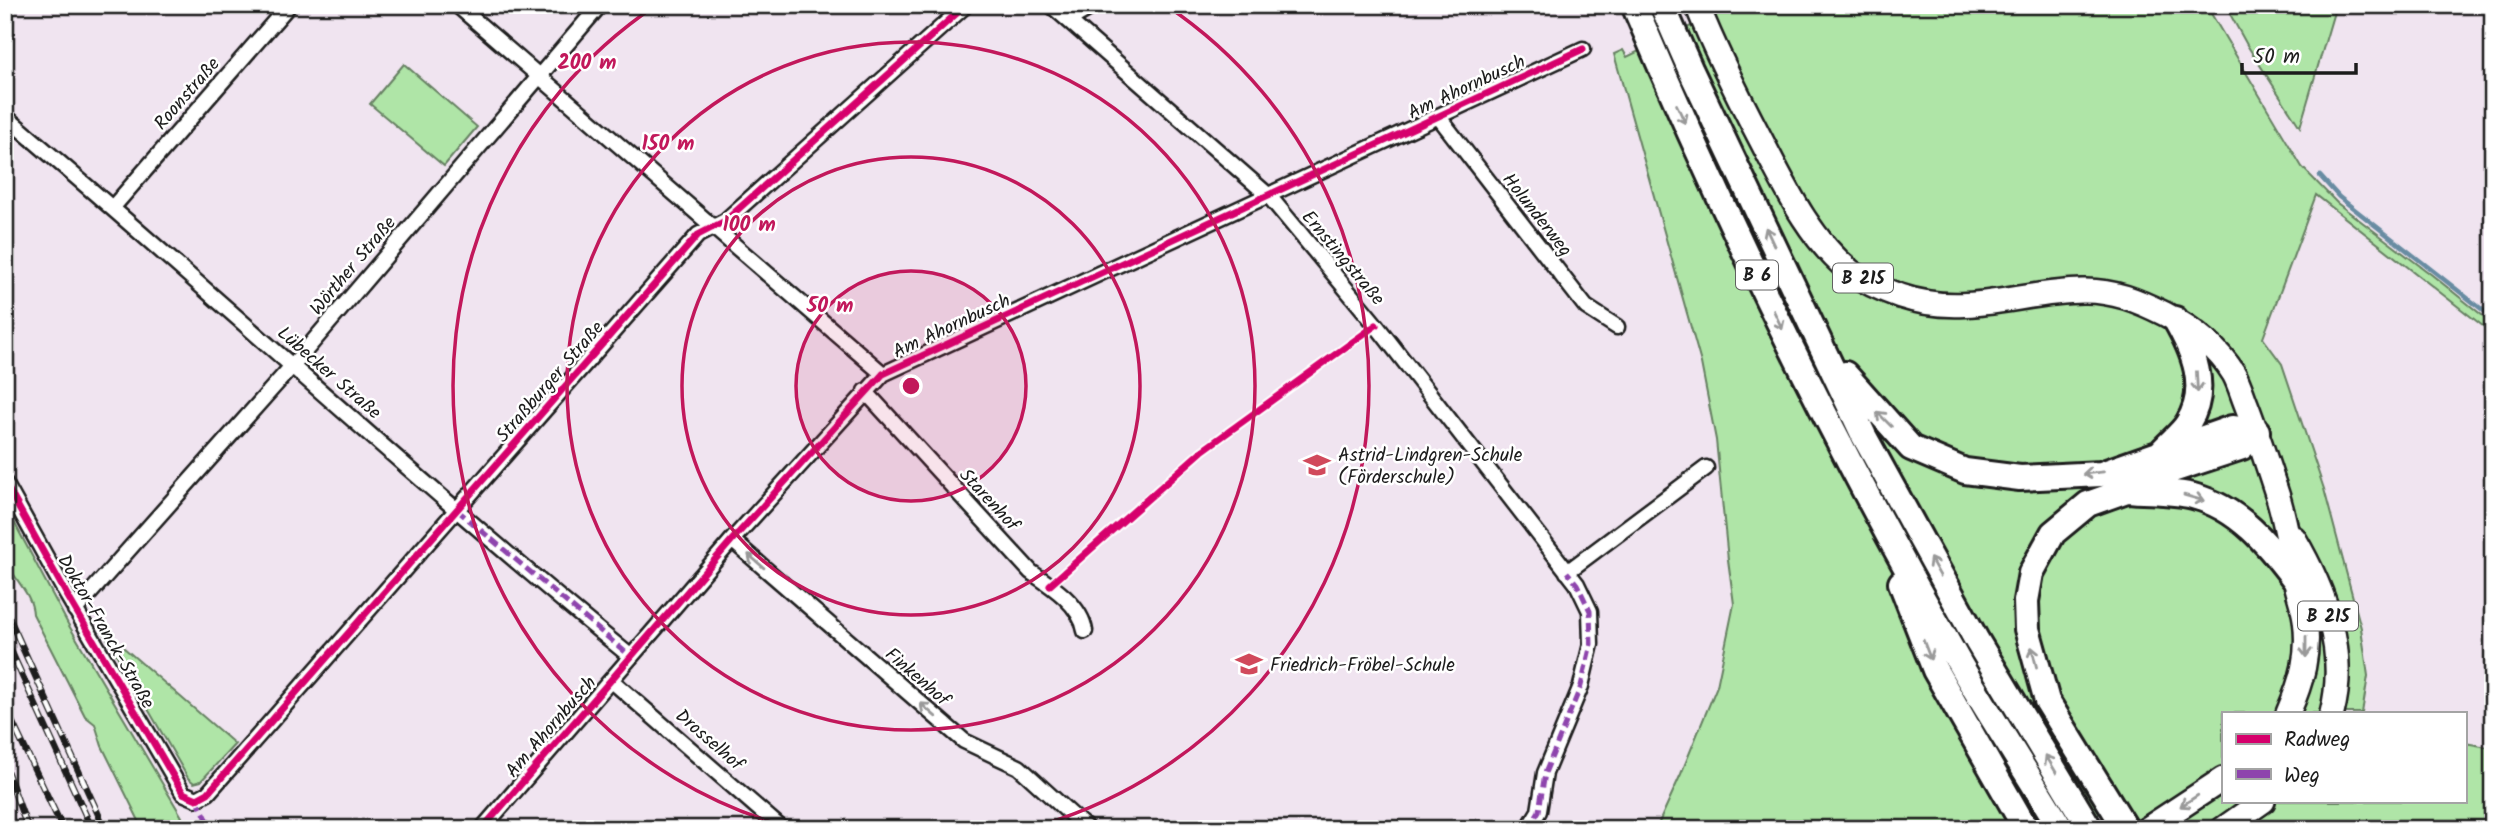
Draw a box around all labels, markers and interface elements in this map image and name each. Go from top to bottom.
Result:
scale bar [2242,32,2356,76]
text: 50 m [2253,41,2300,74]
text: 200 m [557,47,617,80]
street label: Am Ahornbusch [1403,47,1531,128]
street label: Roonstraße [147,51,228,138]
one-way arrow [1675,103,1689,124]
text: 150 m [641,128,695,161]
street label: Holunderweg [1494,167,1579,264]
street label: Ernstingstraße [1293,204,1392,313]
text: 100 m [722,209,776,242]
street label: Wörther Straße [303,210,405,323]
one-way arrow [1762,227,1776,248]
road number: B 6 [1736,260,1778,290]
road number: B 215 [1833,264,1893,292]
street label: Am Ahornbusch [888,286,1016,367]
text: 50 m [806,290,853,323]
one-way arrow [1772,309,1785,330]
street label: Straßburger Straße [489,314,612,450]
street label: Lübecker Straße [270,319,388,428]
one-way arrow [2191,370,2204,393]
centre of rings [899,374,923,398]
one-way arrow [1876,410,1893,427]
place label: Astrid-Lindgren-Schule (Förderschule) [1338,441,1523,493]
school or university icon: Astrid-Lindgren-Schule (Förderschule) [1302,450,1332,480]
street label: Starenhof [951,462,1027,540]
one-way arrow [2082,467,2105,480]
one-way arrow [2183,493,2205,506]
street label: Doktor-Franck-Straße [49,549,162,715]
one-way arrow [747,553,765,569]
one-way arrow [1928,558,1942,578]
road number: B 215 [2298,602,2358,630]
one-way arrow [2299,635,2313,658]
one-way arrow [1921,638,1934,660]
street label: Finkenhof [877,641,957,716]
one-way arrow [2027,646,2040,669]
school or university icon: Friedrich-Fröbel-Schule [1234,649,1264,679]
place label: Friedrich-Fröbel-Schule [1270,651,1455,681]
street label: Am Ahornbusch [499,670,604,785]
street label: Drosselhof [668,702,751,780]
one-way arrow [919,702,937,718]
legend [2222,712,2466,802]
text: Radweg [2284,724,2350,757]
one-way arrow [2043,754,2057,774]
text: Weg [2284,760,2320,793]
one-way arrow [2180,794,2199,809]

